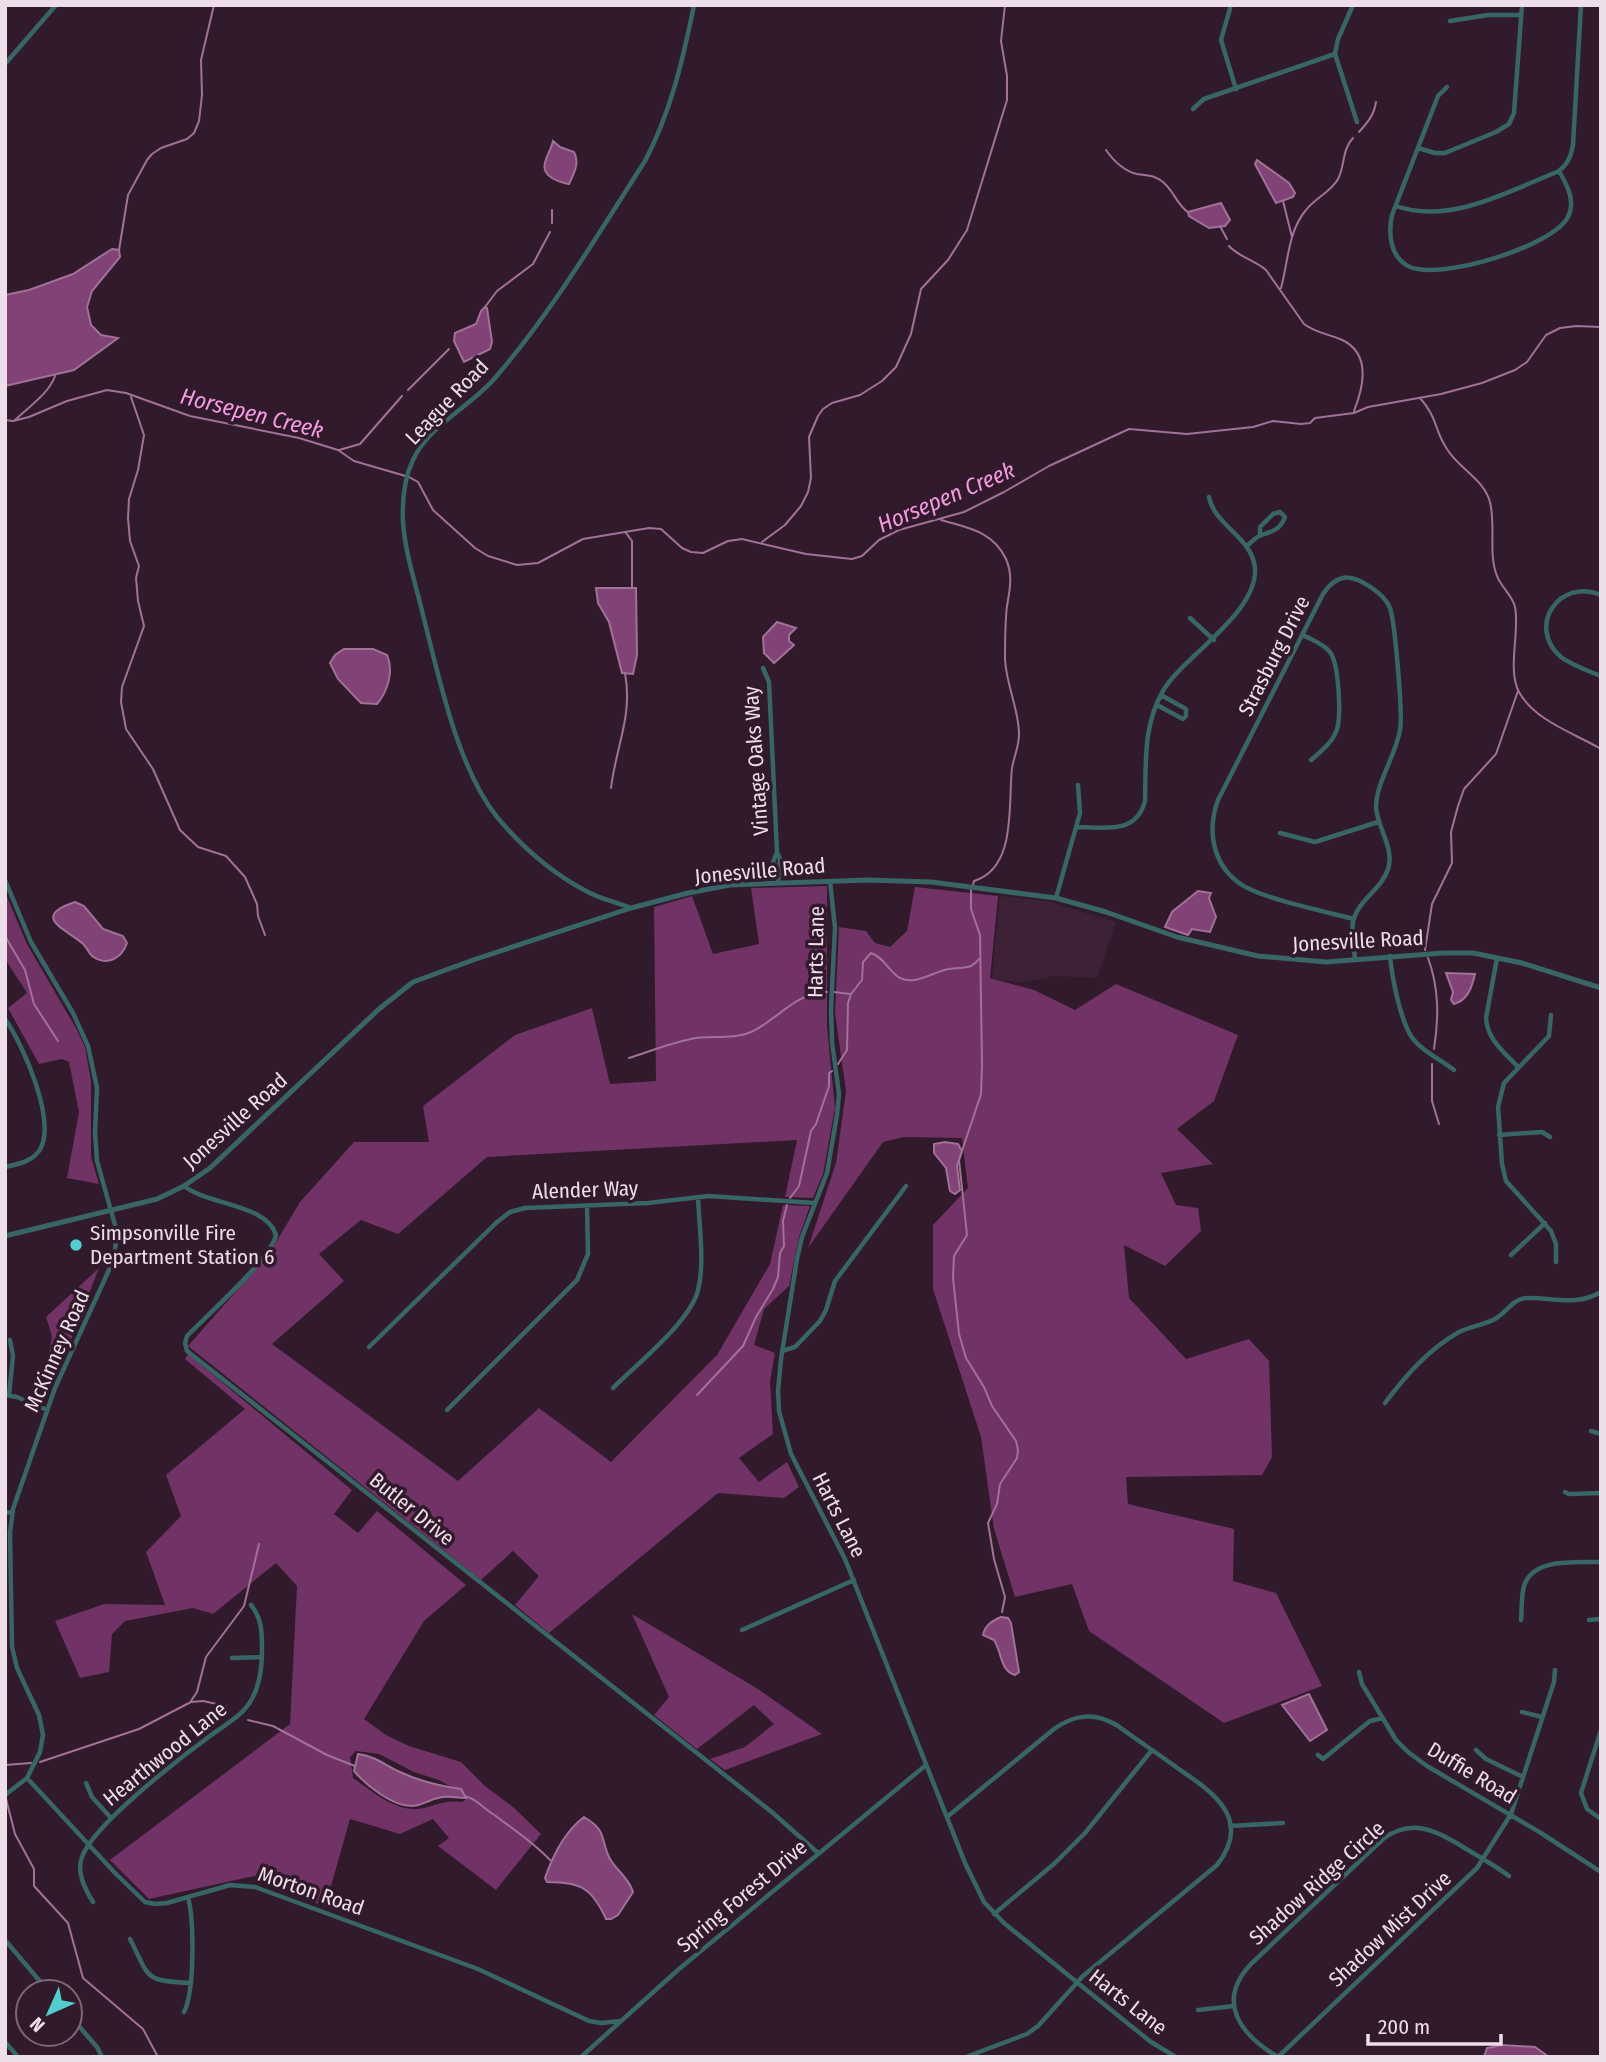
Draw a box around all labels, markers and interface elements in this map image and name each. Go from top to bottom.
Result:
street label: League Road [400,354,494,450]
water label: Horsepen Creek [178,382,326,444]
water label: Horsepen Creek [873,456,1019,538]
street label: Strasburg Drive [1233,592,1315,720]
street label: Vintage Oaks Way [738,685,774,837]
street label: Jonesville Road [693,852,827,890]
street label: Harts Lane [802,906,830,998]
street label: Jonesville Road [1292,925,1424,957]
street label: Jonesville Road [177,1067,293,1175]
street label: Alender Way [531,1175,639,1205]
place label: Simpsonville Fire Department Station 6 [90,1220,274,1270]
marker: Simpsonville Fire Department Station 6 [68,1237,84,1253]
street label: McKinney Road [19,1286,95,1416]
street label: Butler Drive [364,1467,460,1551]
street label: Harts Lane [807,1468,871,1562]
street label: Hearthwood Lane [98,1696,232,1812]
street label: Duffie Road [1423,1736,1521,1810]
street label: Shadow Ridge Circle [1244,1815,1390,1951]
street label: Spring Forest Drive [672,1834,812,1958]
street label: Morton Road [255,1861,367,1921]
street label: Shadow Mist Drive [1323,1866,1457,1992]
street label: Harts Lane [1084,1963,1172,2041]
north arrow [14,1978,84,2048]
scale bar [1368,2002,1501,2046]
text: N [25,2013,49,2037]
text: 200 m [1378,2014,1430,2040]

